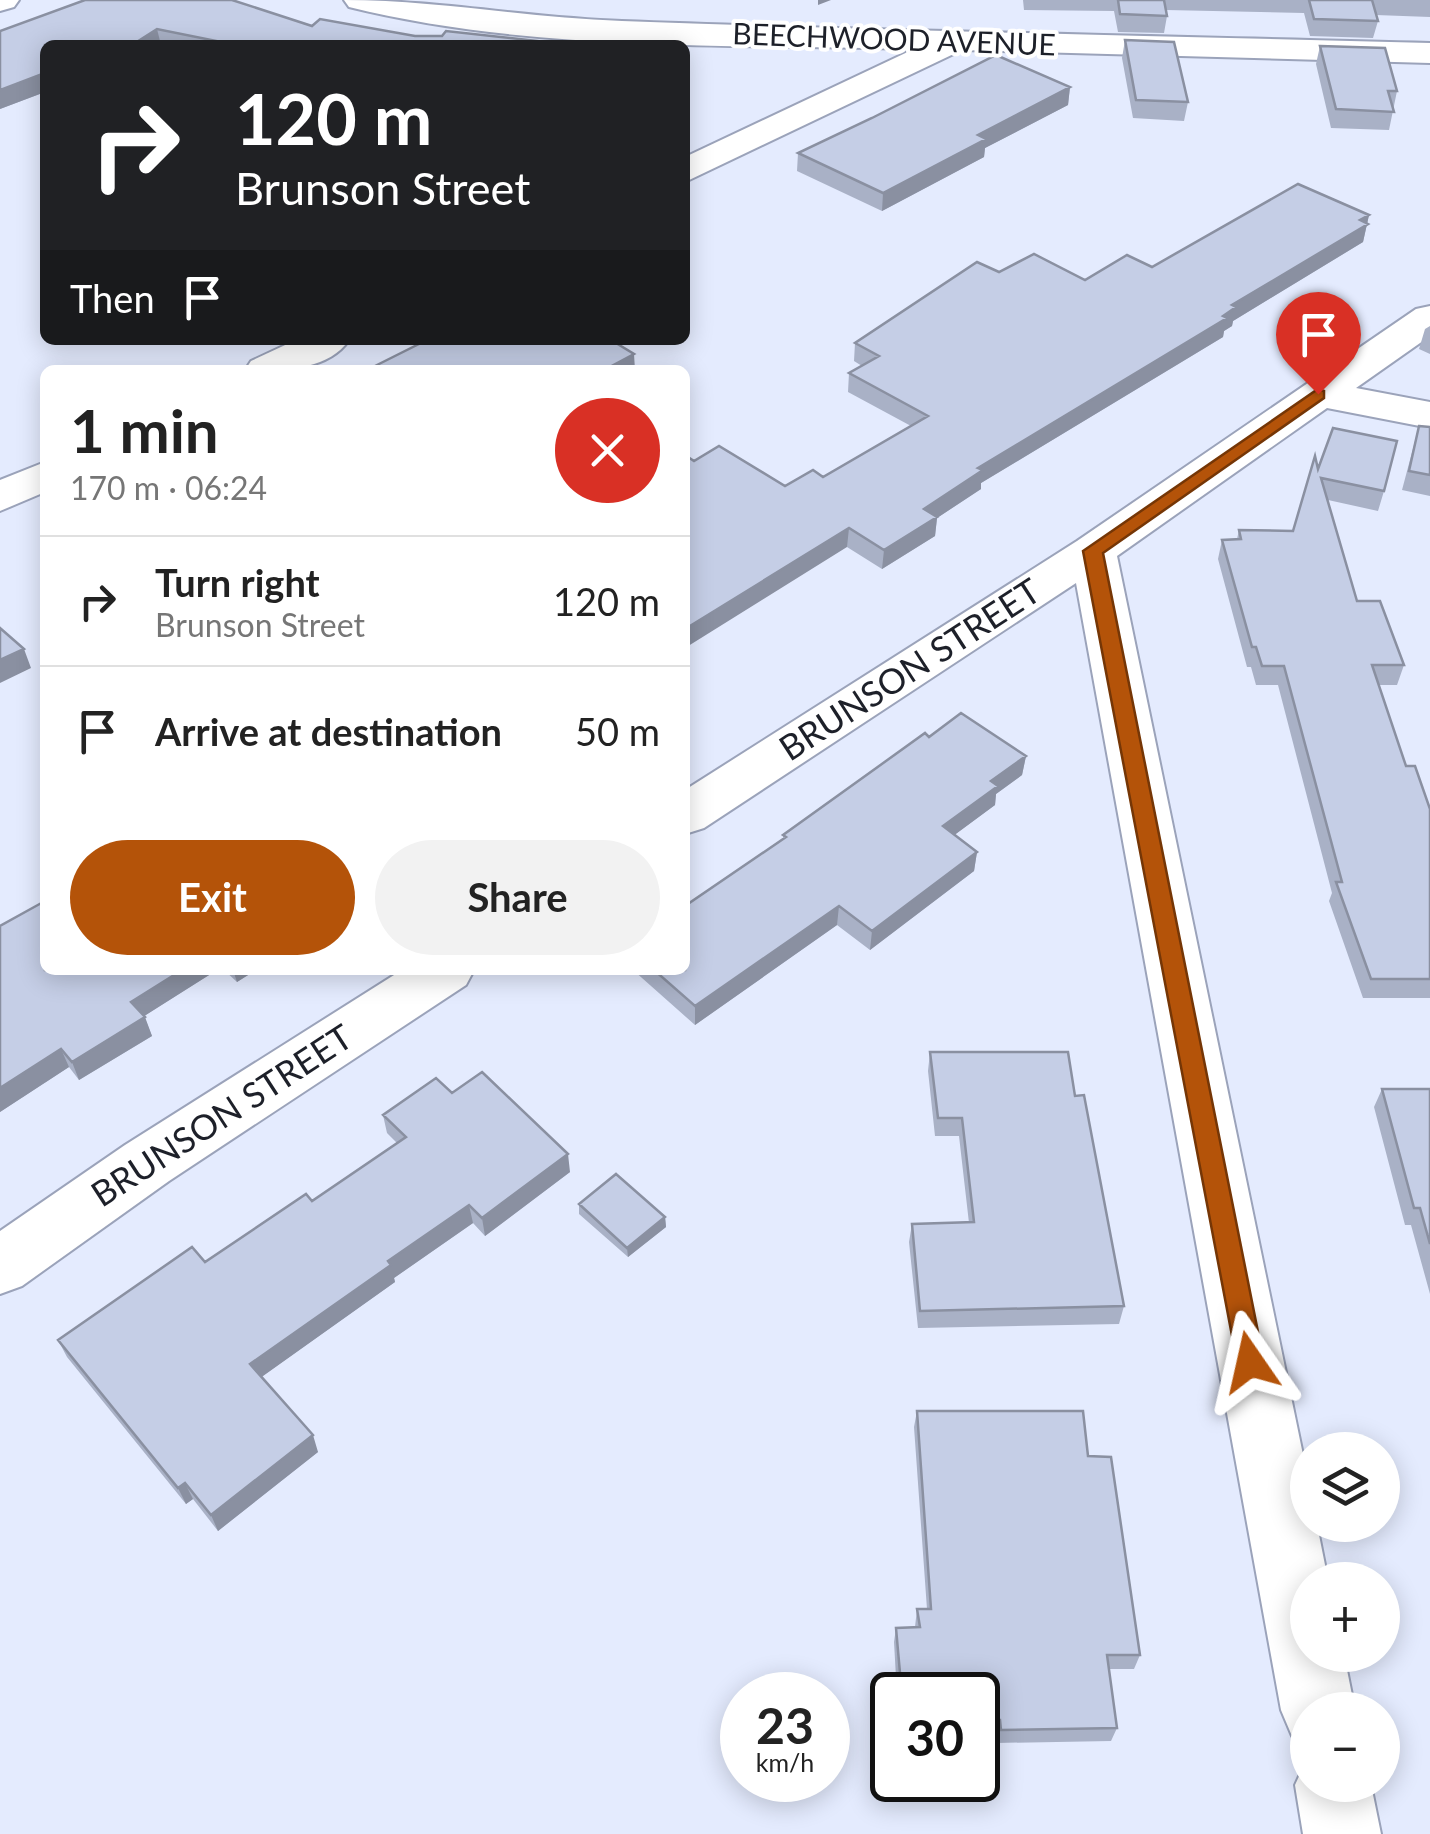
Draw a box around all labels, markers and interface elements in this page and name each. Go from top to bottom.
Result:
street label: BEECHWOOD AVENUE [732,14,1056,62]
text: 120 m [235,76,432,160]
icon: right [70,80,200,210]
text: Brunson Street [235,161,530,215]
icon: arrive [175,270,230,325]
text: Then [70,275,155,321]
pin [1276,292,1361,395]
icon: arrive [1291,307,1346,362]
text: 1 min [70,394,219,466]
button: close [555,398,660,503]
text: 170 m · 06:24 [70,468,267,507]
text: Turn right [155,559,320,605]
street label: BRUNSON STREET [771,568,1047,768]
icon: right [70,574,125,629]
text: 120 m [553,578,660,624]
text: Brunson Street [155,605,365,644]
icon: arrive [70,704,125,759]
text: Arrive at destination [155,708,502,754]
text: 50 m [575,708,660,754]
button: Exit [70,840,355,955]
button: Share [375,840,660,955]
street label: BRUNSON STREET [83,1014,359,1214]
position arrow [1198,1310,1302,1414]
map controls [1290,1432,1400,1802]
button: layers [1290,1432,1400,1542]
button: + [1290,1562,1400,1672]
speed limit sign: 30 [870,1672,1000,1802]
button: − [1290,1692,1400,1802]
text: 23 [756,1695,814,1755]
text: km/h [756,1747,814,1777]

